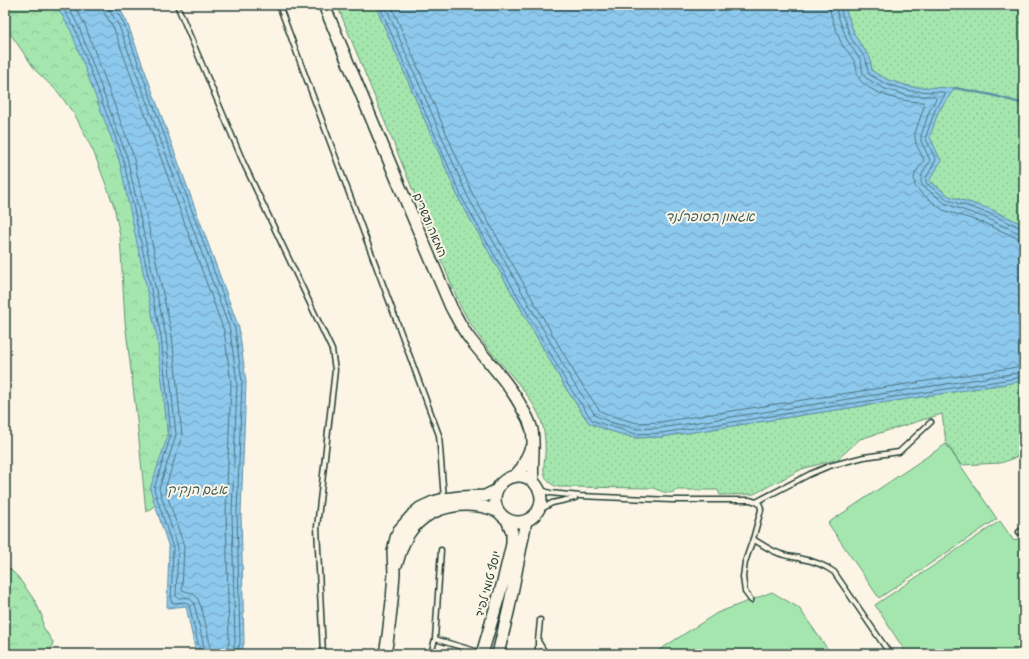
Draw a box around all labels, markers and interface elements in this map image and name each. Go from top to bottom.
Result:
street label: המאה ועשרים [410,191,450,259]
water label: אגמון הסופרלנד [665,209,755,225]
water label: אגם הנקיק [167,482,228,498]
street label: יוסף טומי לפיד [472,549,504,619]

